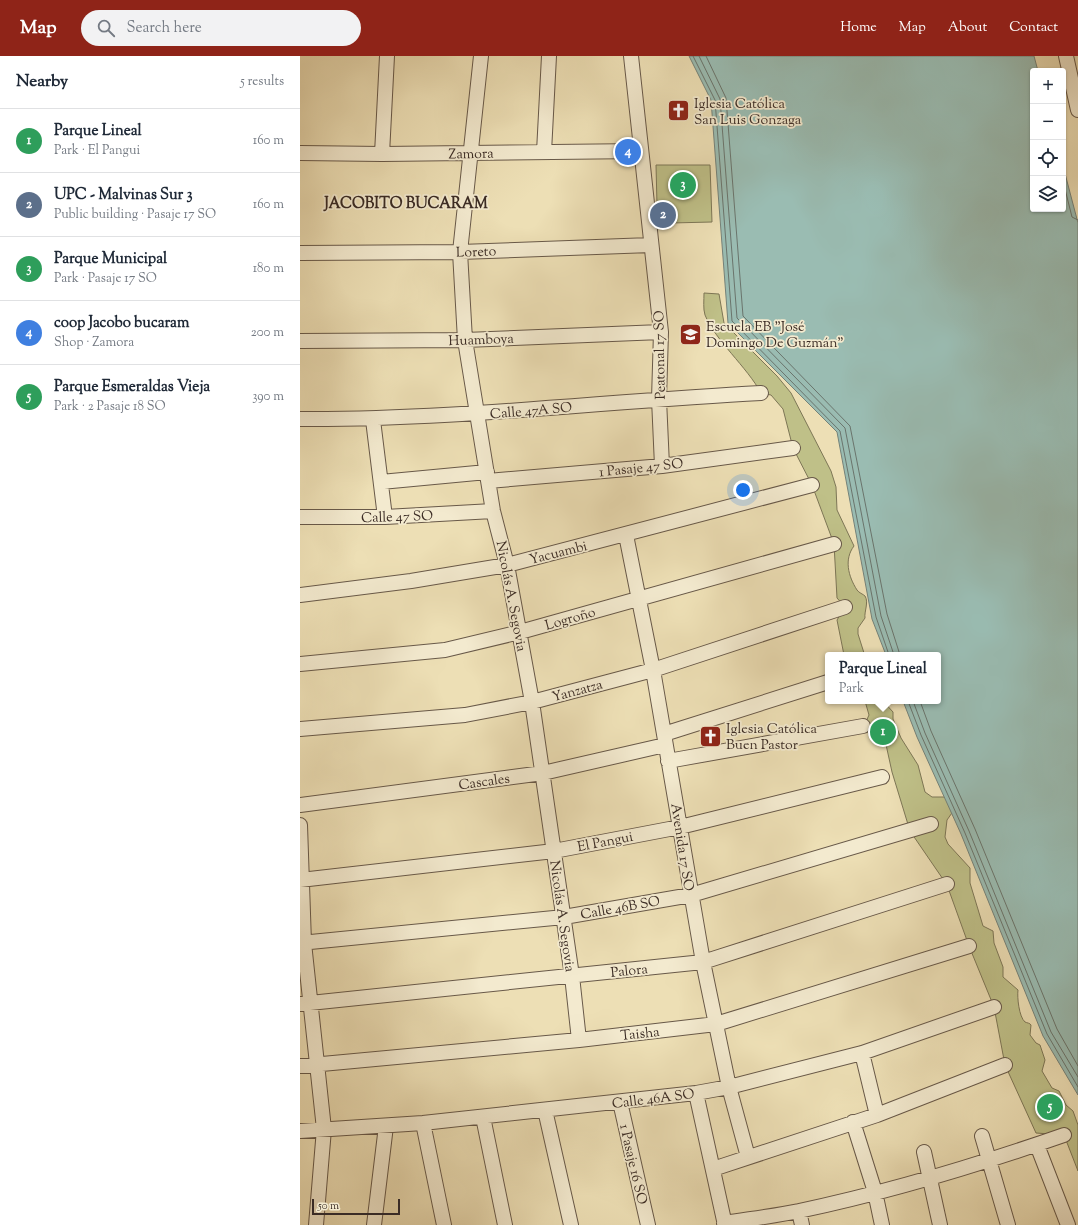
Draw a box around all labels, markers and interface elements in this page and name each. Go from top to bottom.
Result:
search box [81,10,361,46]
text: Map [20,15,57,42]
icon: search [95,17,117,39]
text: Search here [127,18,202,39]
text: Home [840,18,877,38]
text: Map [899,18,926,38]
text: About [948,18,987,38]
text: Contact [1009,18,1058,38]
map controls [1030,68,1066,212]
button: + [1030,68,1066,104]
text: Nearby [16,70,68,94]
text: 5 results [240,73,284,91]
place label: Iglesia Católica San Luis Gonzaga [694,95,802,131]
church icon: Iglesia Católica San Luis Gonzaga [666,98,692,124]
button: − [1030,104,1066,140]
text: Parque Lineal [54,121,142,142]
text: 1 [27,132,31,150]
text: 160 m [253,132,284,150]
pin: 4 [615,137,641,167]
button: locate [1030,140,1066,176]
text: Park · El Pangui [54,142,140,160]
street label: Zamora [448,145,494,165]
pin: 3 [670,170,696,200]
button: layers [1030,176,1066,212]
text: UPC - Malvinas Sur 3 [54,185,192,206]
district label: JACOBITO BUCARAM [323,194,488,215]
text: 2 [26,196,32,214]
text: 160 m [253,196,284,214]
pin: 2 [650,200,676,230]
text: Public building · Pasaje 17 SO [54,206,216,224]
street label: Loreto [456,242,497,264]
text: Parque Municipal [54,249,167,270]
text: 3 [26,260,32,278]
text: 180 m [253,260,284,278]
text: Park · Pasaje 17 SO [54,270,157,288]
street label: Peatonal 17 SO [650,310,672,400]
text: coop Jacobo bucaram [54,313,189,334]
place label: Escuela EB "José Domingo De Guzmán" [706,318,844,354]
school or university icon: Escuela EB "José Domingo De Guzmán" [678,321,704,347]
text: 4 [26,324,32,342]
text: 200 m [251,324,284,342]
street label: Huamboya [448,330,515,352]
text: Shop · Zamora [54,334,134,352]
text: Parque Esmeraldas Vieja [54,377,210,398]
text: 5 [27,388,31,406]
text: 390 m [252,388,284,406]
text: Park · 2 Pasaje 18 SO [54,398,166,416]
street label: Calle 47A SO [489,398,573,426]
street label: 1 Pasaje 47 SO [598,455,684,483]
your location [733,480,753,500]
street label: Calle 47 SO [361,507,433,529]
street label: Yacuambi [527,537,590,571]
street label: Nicolás A. Segovia [490,539,531,654]
street label: Logroño [543,603,598,637]
popup [825,652,941,704]
text: Parque Lineal [839,659,927,680]
street label: Yanzatza [550,675,606,708]
text: Park [839,680,864,698]
pin: 1 [870,717,896,747]
place label: Iglesia Católica Buen Pastor [726,720,818,756]
church icon: Iglesia Católica Buen Pastor [697,723,723,749]
street label: Cascales [457,769,511,796]
street label: Avenida 17 SO [664,802,698,893]
street label: El Pangui [576,828,635,858]
street label: Nicolás A. Segovia [543,859,579,974]
street label: Calle 46B SO [579,892,662,926]
street label: Palora [610,960,649,984]
street label: Taisha [620,1023,661,1047]
street label: Calle 46A SO [611,1085,696,1115]
pin: 5 [1037,1092,1063,1122]
street label: 1 Pasaje 16 SO [613,1122,651,1207]
scale bar [312,1197,400,1216]
text: 50 m [318,1198,339,1214]

